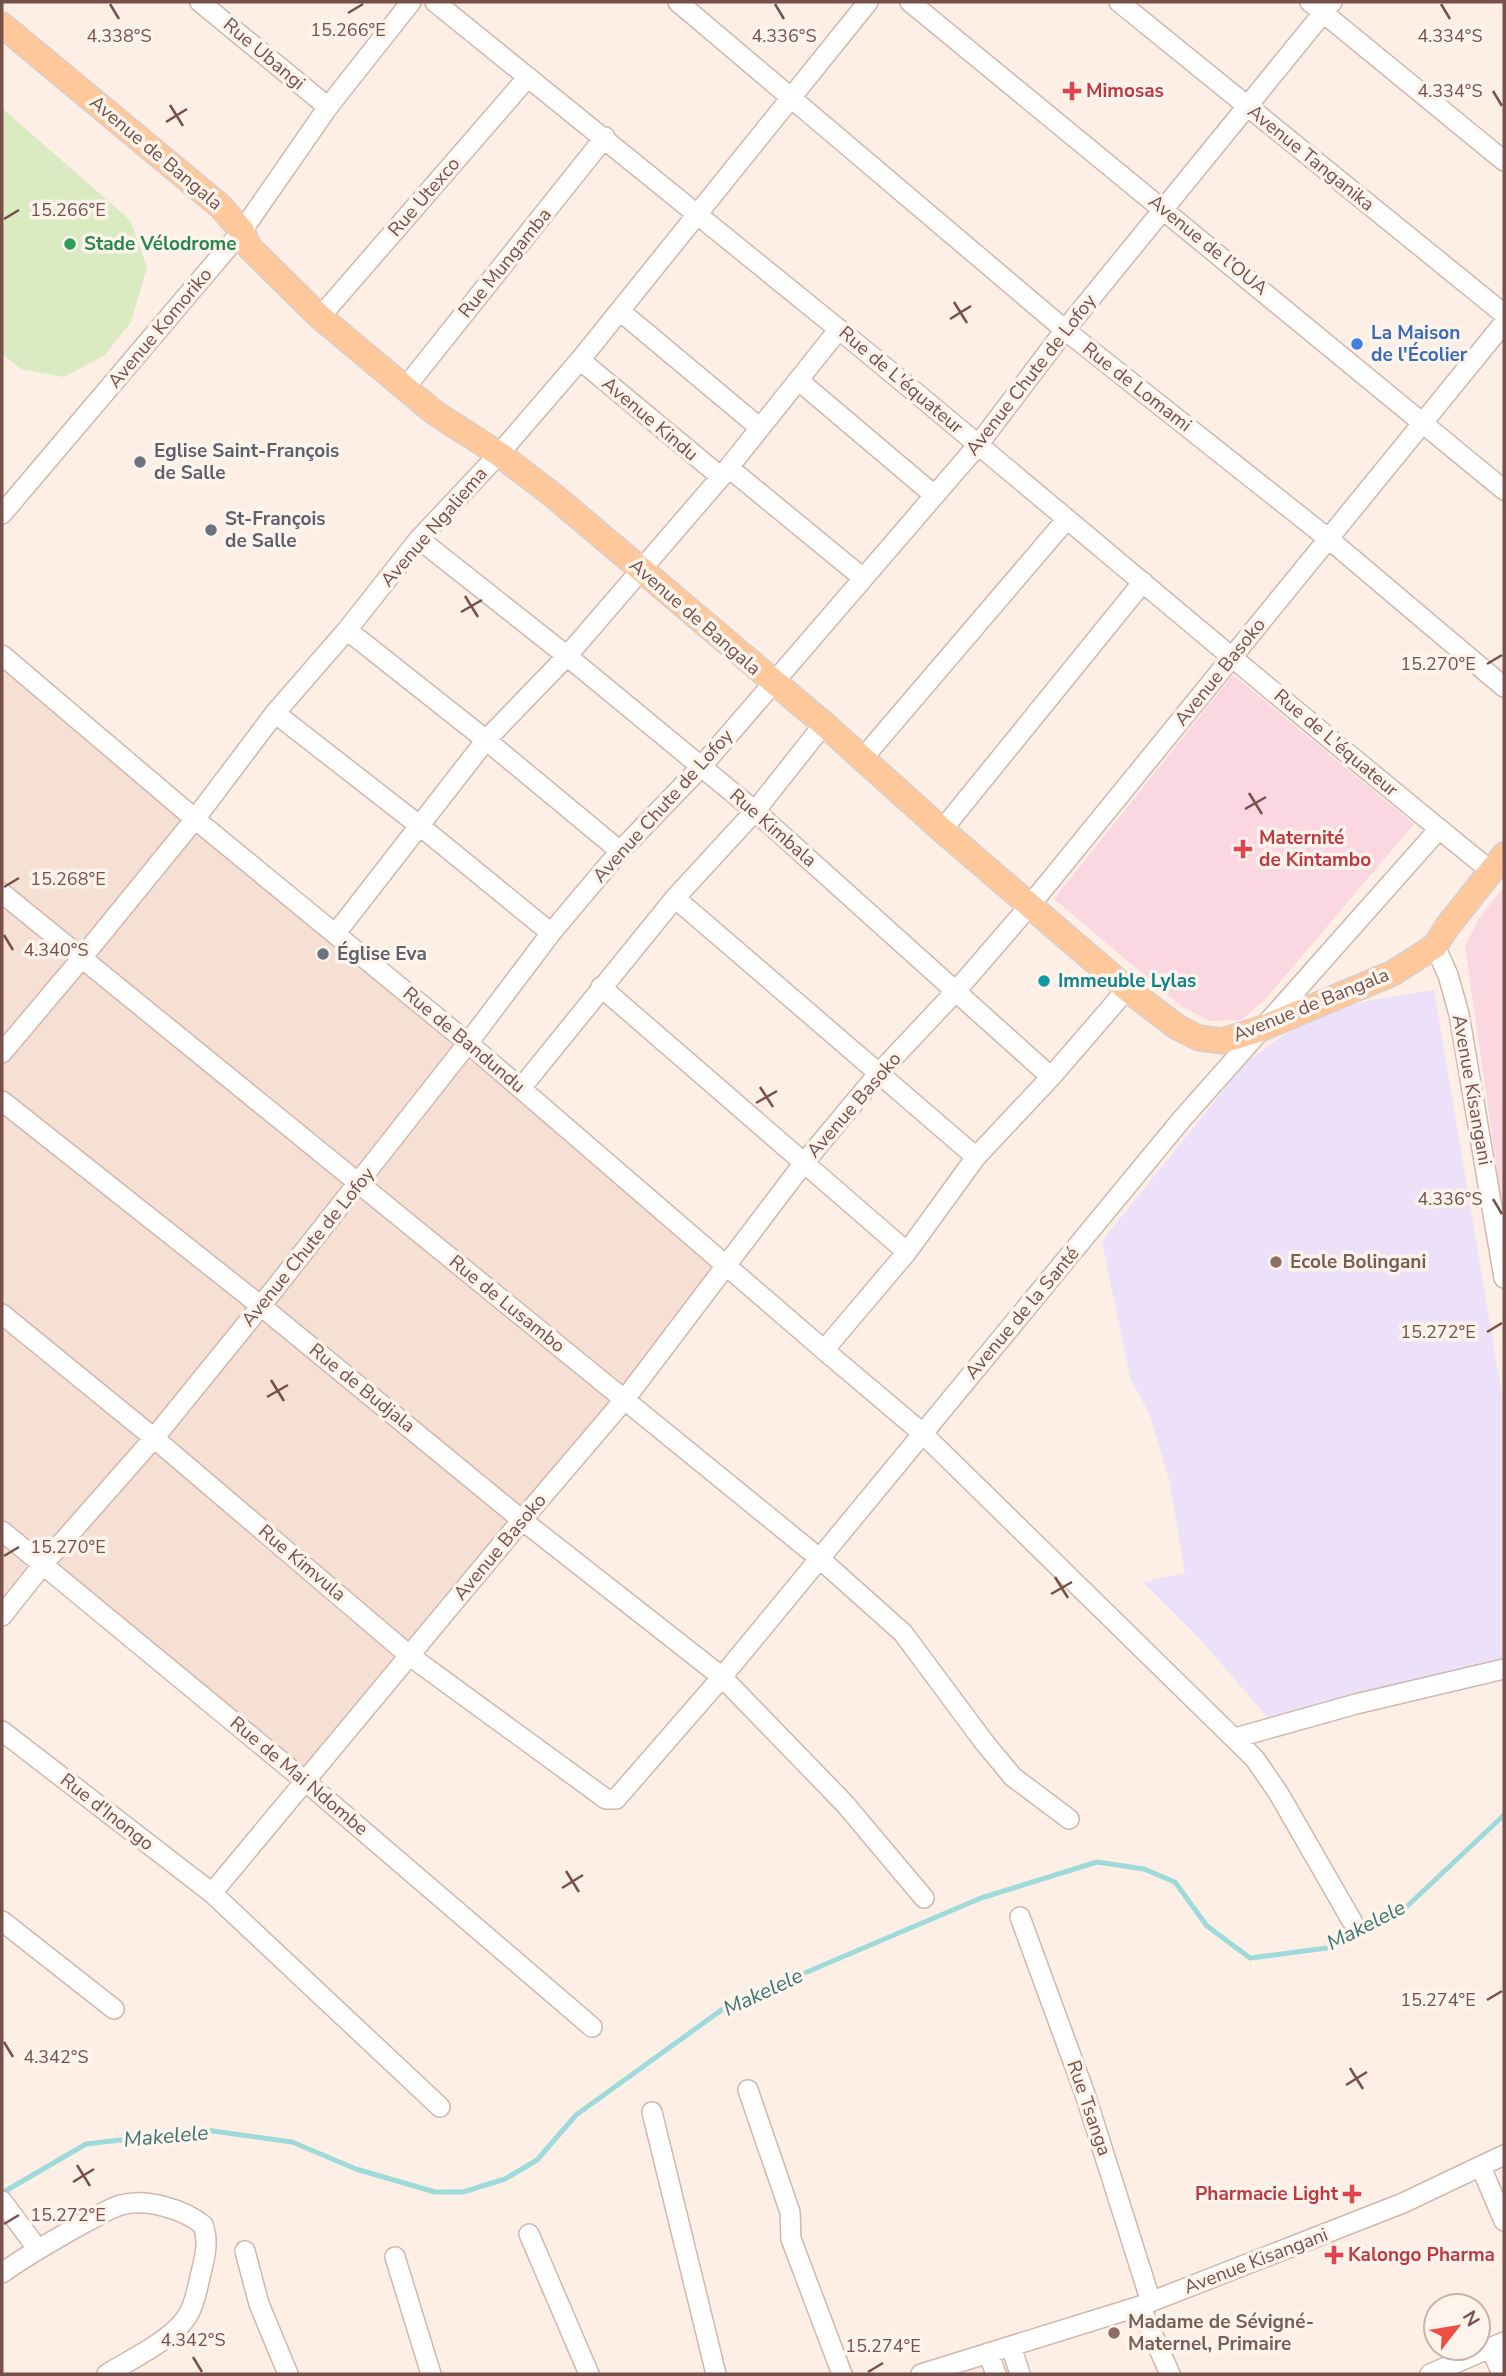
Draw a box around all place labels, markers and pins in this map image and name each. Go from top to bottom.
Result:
place label: Mimosas [1086,78,1164,104]
marker: Mimosas [1064,83,1080,99]
place label: Stade Vélodrome [84,231,237,257]
marker: Stade Vélodrome [62,236,78,252]
place label: La Maison de l'Écolier [1371,320,1468,368]
marker: La Maison de l'Écolier [1349,336,1365,352]
place label: Eglise Saint-François de Salle [154,438,339,486]
marker: Eglise Saint-François de Salle [132,454,148,470]
place label: St-François de Salle [225,506,326,554]
marker: St-François de Salle [203,522,219,538]
place label: Maternité de Kintambo [1259,825,1371,873]
marker: Maternité de Kintambo [1233,839,1253,859]
place label: Église Eva [337,941,427,967]
marker: Église Eva [315,946,331,962]
place label: Immeuble Lylas [1058,968,1196,994]
marker: Immeuble Lylas [1036,973,1052,989]
place label: Ecole Bolingani [1290,1249,1426,1275]
marker: Ecole Bolingani [1268,1254,1284,1270]
place label: Pharmacie Light [1195,2181,1339,2207]
marker: Pharmacie Light [1344,2186,1360,2202]
place label: Kalongo Pharma [1348,2242,1495,2268]
marker: Kalongo Pharma [1326,2247,1342,2263]
place label: Madame de Sévigné- Maternel, Primaire [1128,2309,1314,2357]
marker: Madame de Sévigné- Maternel, Primaire [1106,2325,1122,2341]

